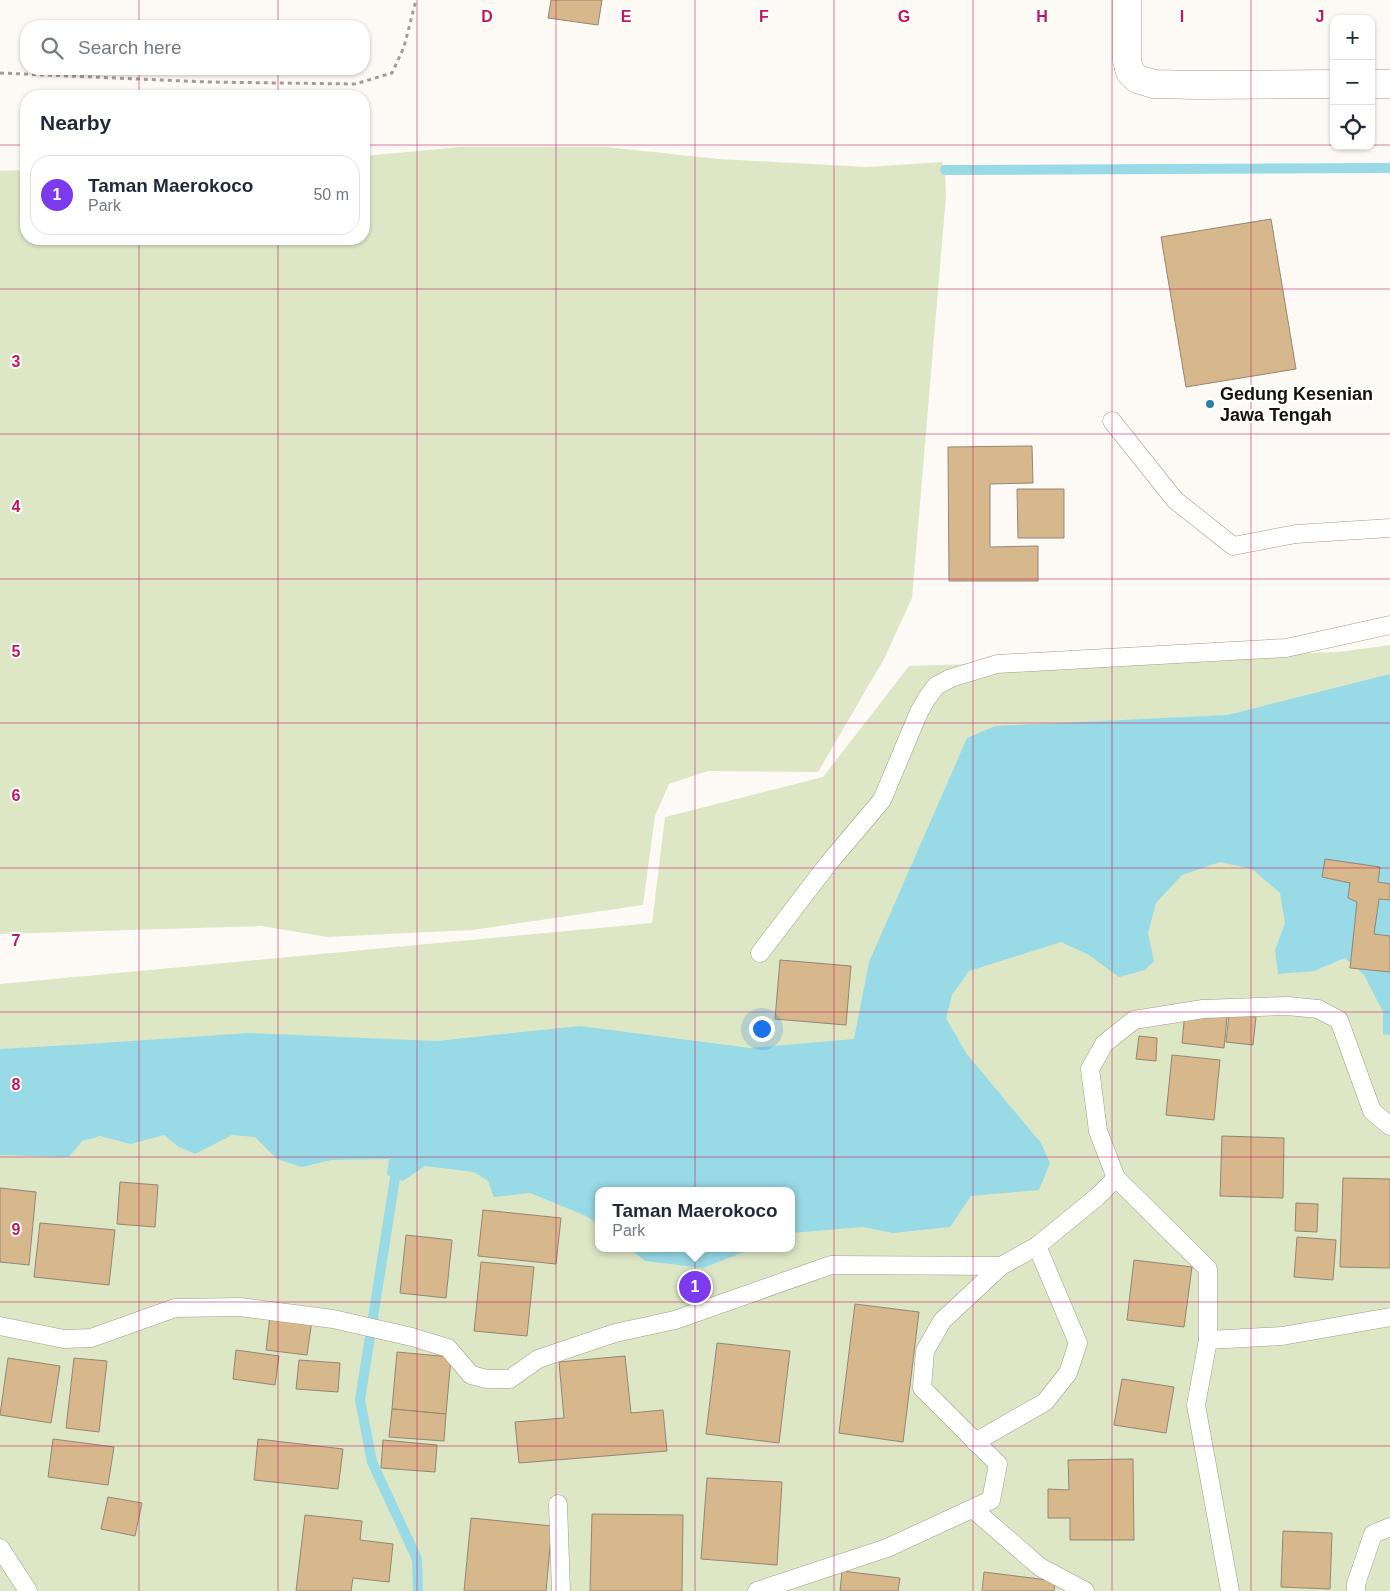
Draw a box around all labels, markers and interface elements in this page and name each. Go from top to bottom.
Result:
text: D [481,8,493,25]
text: E [621,8,632,25]
text: F [759,8,769,25]
text: G [898,8,910,25]
text: H [1036,8,1048,25]
text: I [1180,8,1184,25]
text: J [1316,8,1324,25]
map controls [1330,15,1375,150]
button: + [1330,15,1375,60]
search box [20,20,370,75]
icon: search [38,34,66,62]
text: Search here [78,37,182,58]
button: − [1330,60,1375,105]
button: locate [1330,105,1375,150]
text: Nearby [40,111,111,134]
text: Taman Maerokoco [88,175,253,196]
text: 1 [53,186,61,203]
text: 50 m [313,186,349,203]
text: Park [88,197,121,214]
text: 3 [12,353,21,370]
place label: Gedung Kesenian Jawa Tengah [1220,384,1373,425]
marker: Gedung Kesenian Jawa Tengah [1204,398,1216,410]
text: 4 [12,498,21,515]
text: 5 [12,643,21,660]
text: 6 [12,787,21,804]
text: 7 [12,932,21,949]
your location [749,1016,775,1042]
text: 8 [12,1076,21,1093]
popup [595,1187,795,1252]
text: Taman Maerokoco [612,1200,778,1221]
text: 9 [12,1221,21,1238]
text: Park [612,1222,645,1239]
pin: 1 [679,1268,711,1306]

